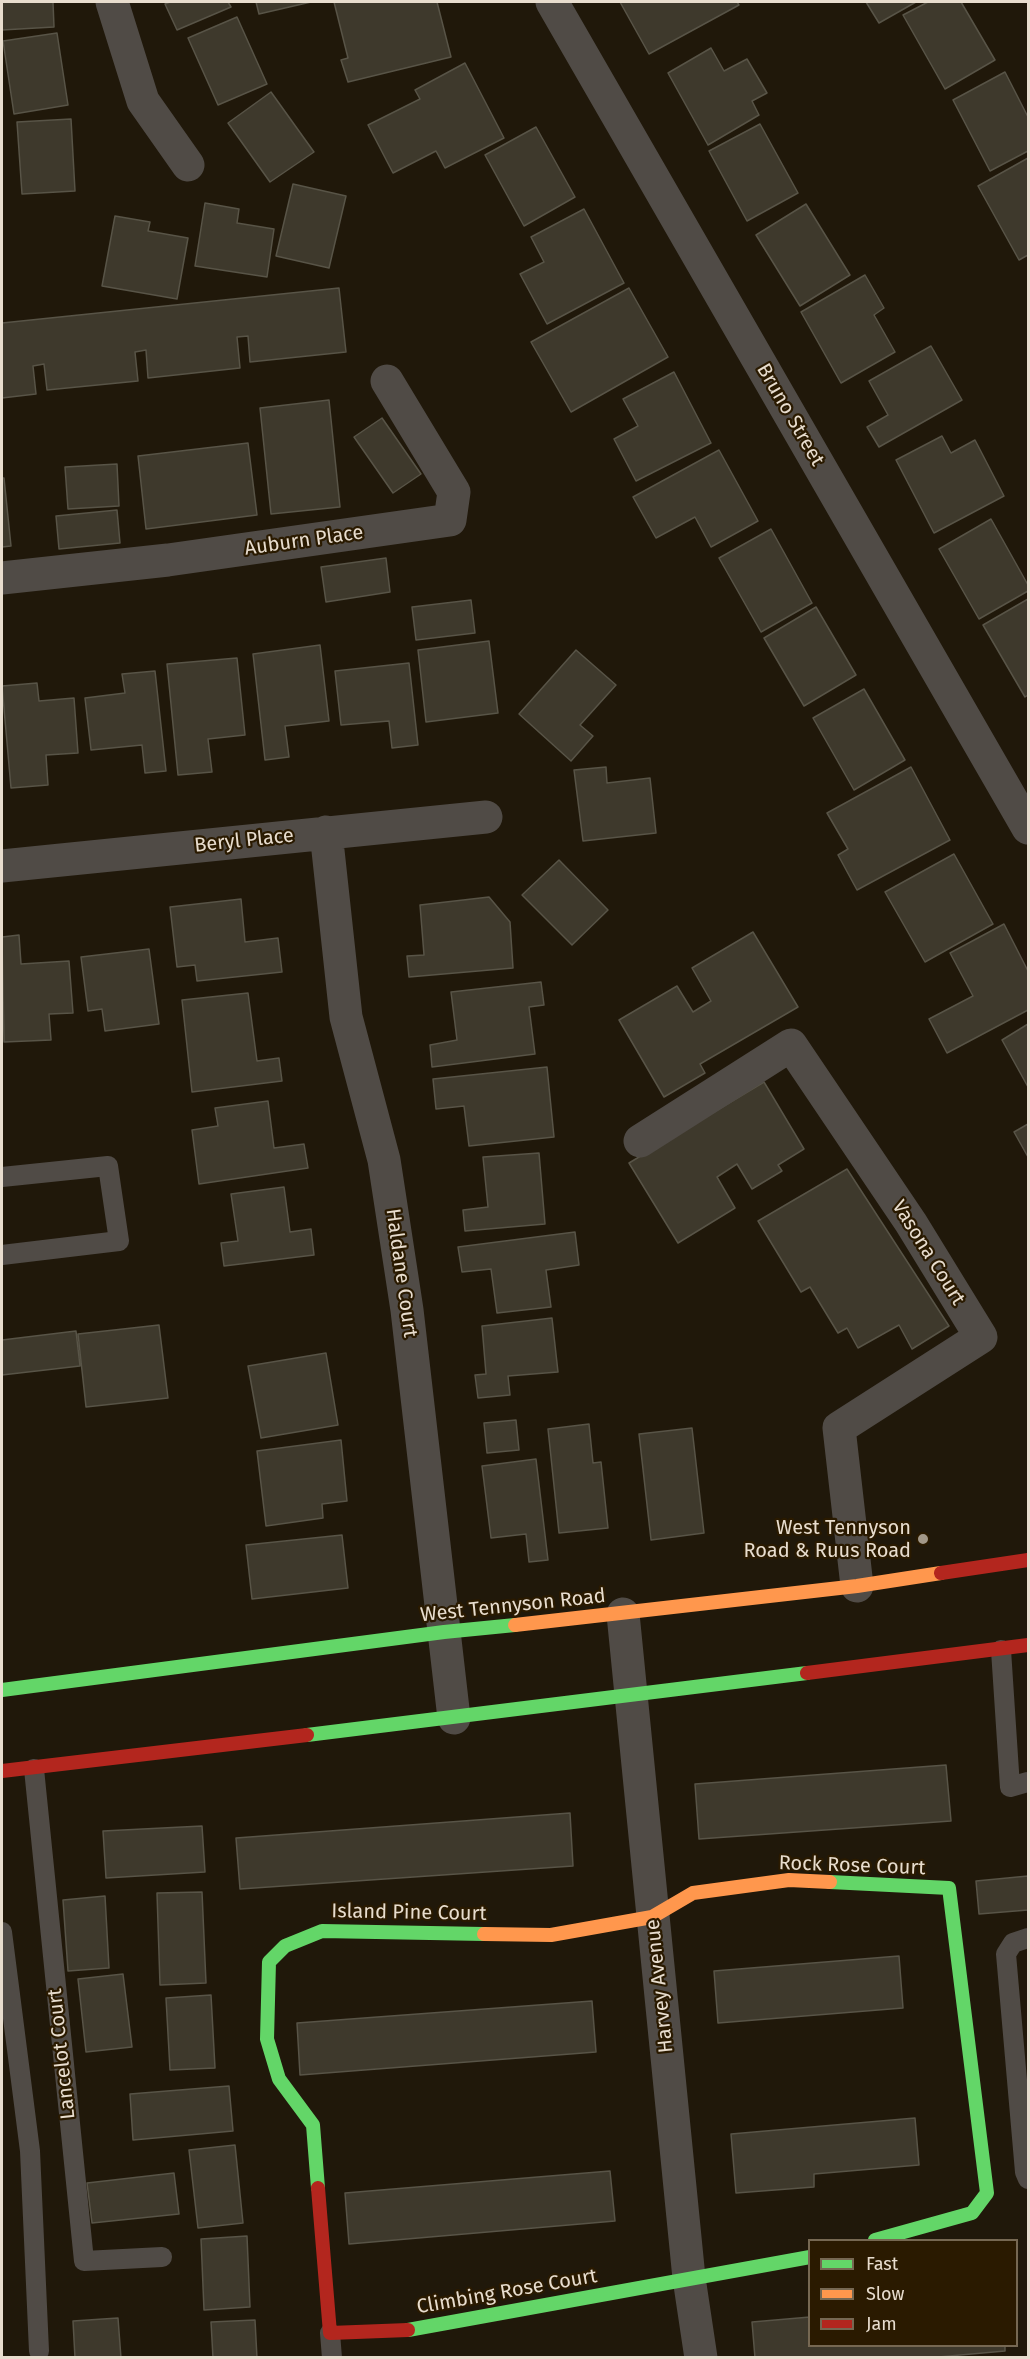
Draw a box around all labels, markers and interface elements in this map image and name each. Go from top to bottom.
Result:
street label: Bruno Street [751,359,829,471]
street label: Auburn Place [243,521,365,561]
street label: Beryl Place [193,824,295,858]
street label: Vasona Court [886,1196,970,1310]
street label: Haldane Court [380,1207,422,1339]
place label: West Tennyson Road & Ruus Road [744,1516,911,1563]
marker: West Tennyson Road & Ruus Road [916,1532,930,1546]
street label: West Tennyson Road [419,1584,607,1628]
street label: Rock Rose Court [778,1851,926,1881]
street label: Island Pine Court [331,1900,487,1926]
street label: Harvey Avenue [641,1918,679,2054]
street label: Lancelot Court [43,1987,81,2121]
legend [808,2239,1018,2347]
text: Fast [866,2253,898,2275]
street label: Climbing Rose Court [415,2264,599,2320]
text: Slow [866,2283,904,2305]
text: Jam [866,2313,897,2335]

